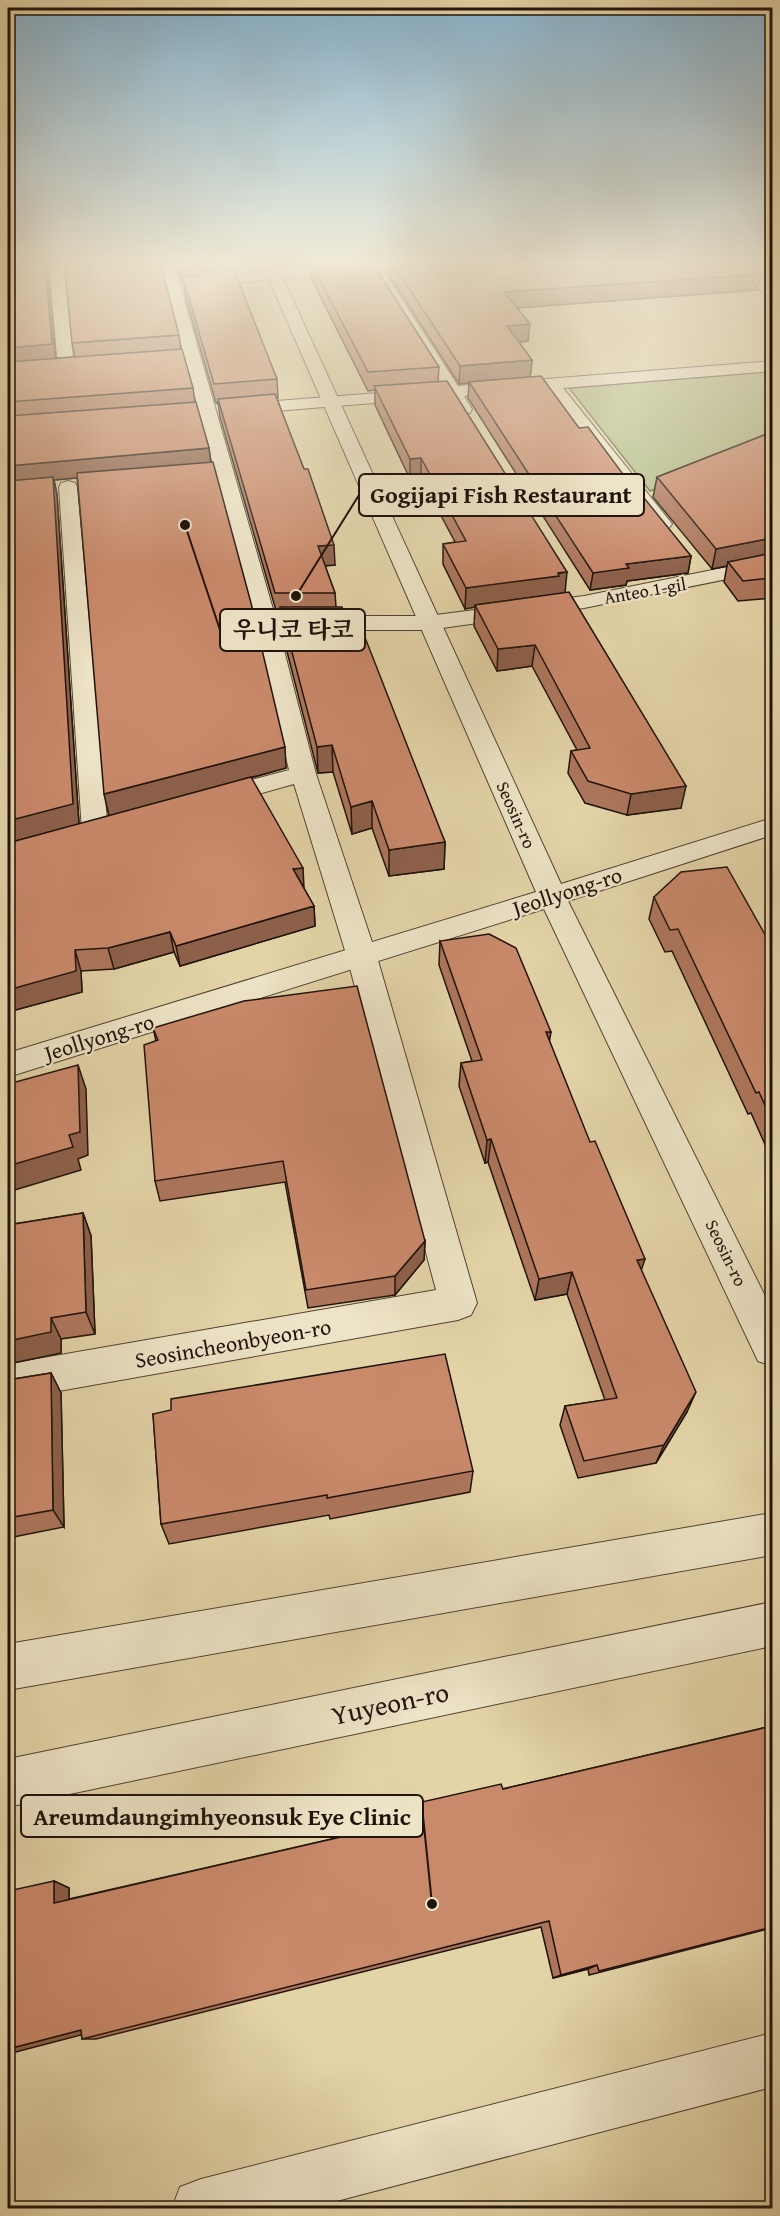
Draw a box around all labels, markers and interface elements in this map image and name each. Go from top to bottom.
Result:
callout: Gogijapi Fish Restaurant [359,474,644,516]
text: Gogijapi Fish Restaurant [370,477,632,512]
street label: Anteo 1-gil [602,570,688,611]
callout: 우니코 타코 [220,609,365,651]
text: 우니코 타코 [232,612,354,647]
street label: Seosin-ro [490,777,543,853]
street label: Jeollyong-ro [505,858,626,925]
street label: Jeollyong-ro [37,1005,158,1070]
street label: Seosin-ro [699,1215,754,1291]
street label: Seosincheonbyeon-ro [132,1310,334,1376]
street label: Yuyeon-ro [327,1671,452,1735]
callout: Areumdaungimhyeonsuk Eye Clinic [21,1795,423,1837]
text: Areumdaungimhyeonsuk Eye Clinic [33,1799,411,1834]

